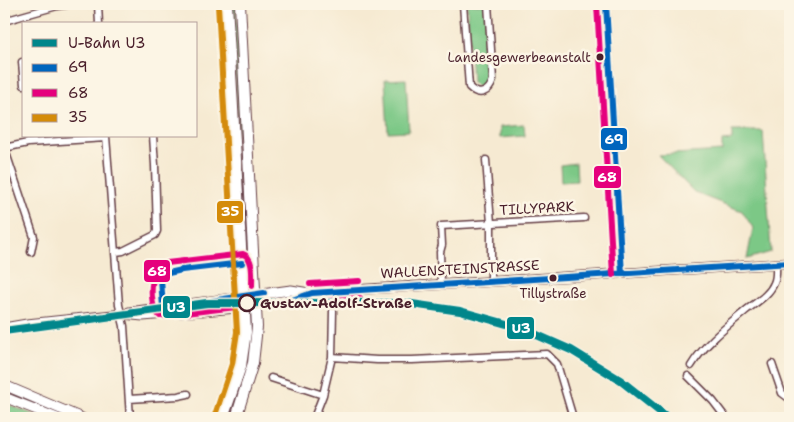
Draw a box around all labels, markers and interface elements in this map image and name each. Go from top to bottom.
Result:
legend [22,22,198,138]
text: U-Bahn U3 [68,33,145,53]
place label: Landesgewerbeanstalt [448,49,591,66]
marker: Landesgewerbeanstalt [595,52,605,62]
text: 69 [68,57,88,77]
text: 68 [68,83,88,103]
text: 35 [68,107,87,127]
line badge: 69 [600,127,628,151]
text: 69 [604,130,624,148]
line badge: 68 [593,165,622,189]
text: 68 [597,168,617,186]
street label: TILLYPARK [499,197,575,219]
line badge: 35 [216,200,244,224]
text: 35 [221,202,239,220]
street label: WALLENSTEINSTRASSE [380,256,540,282]
line badge: 68 [143,259,171,283]
text: 68 [147,262,167,280]
marker: Tillystraße [548,273,558,283]
place label: Tillystraße [519,285,587,302]
marker: Gustav-Adolf-Straße [238,294,256,312]
place label: Gustav-Adolf-Straße [260,294,412,312]
line badge: U3 [162,295,191,319]
text: U3 [166,298,186,316]
line badge: U3 [506,316,535,340]
text: U3 [511,319,531,337]

